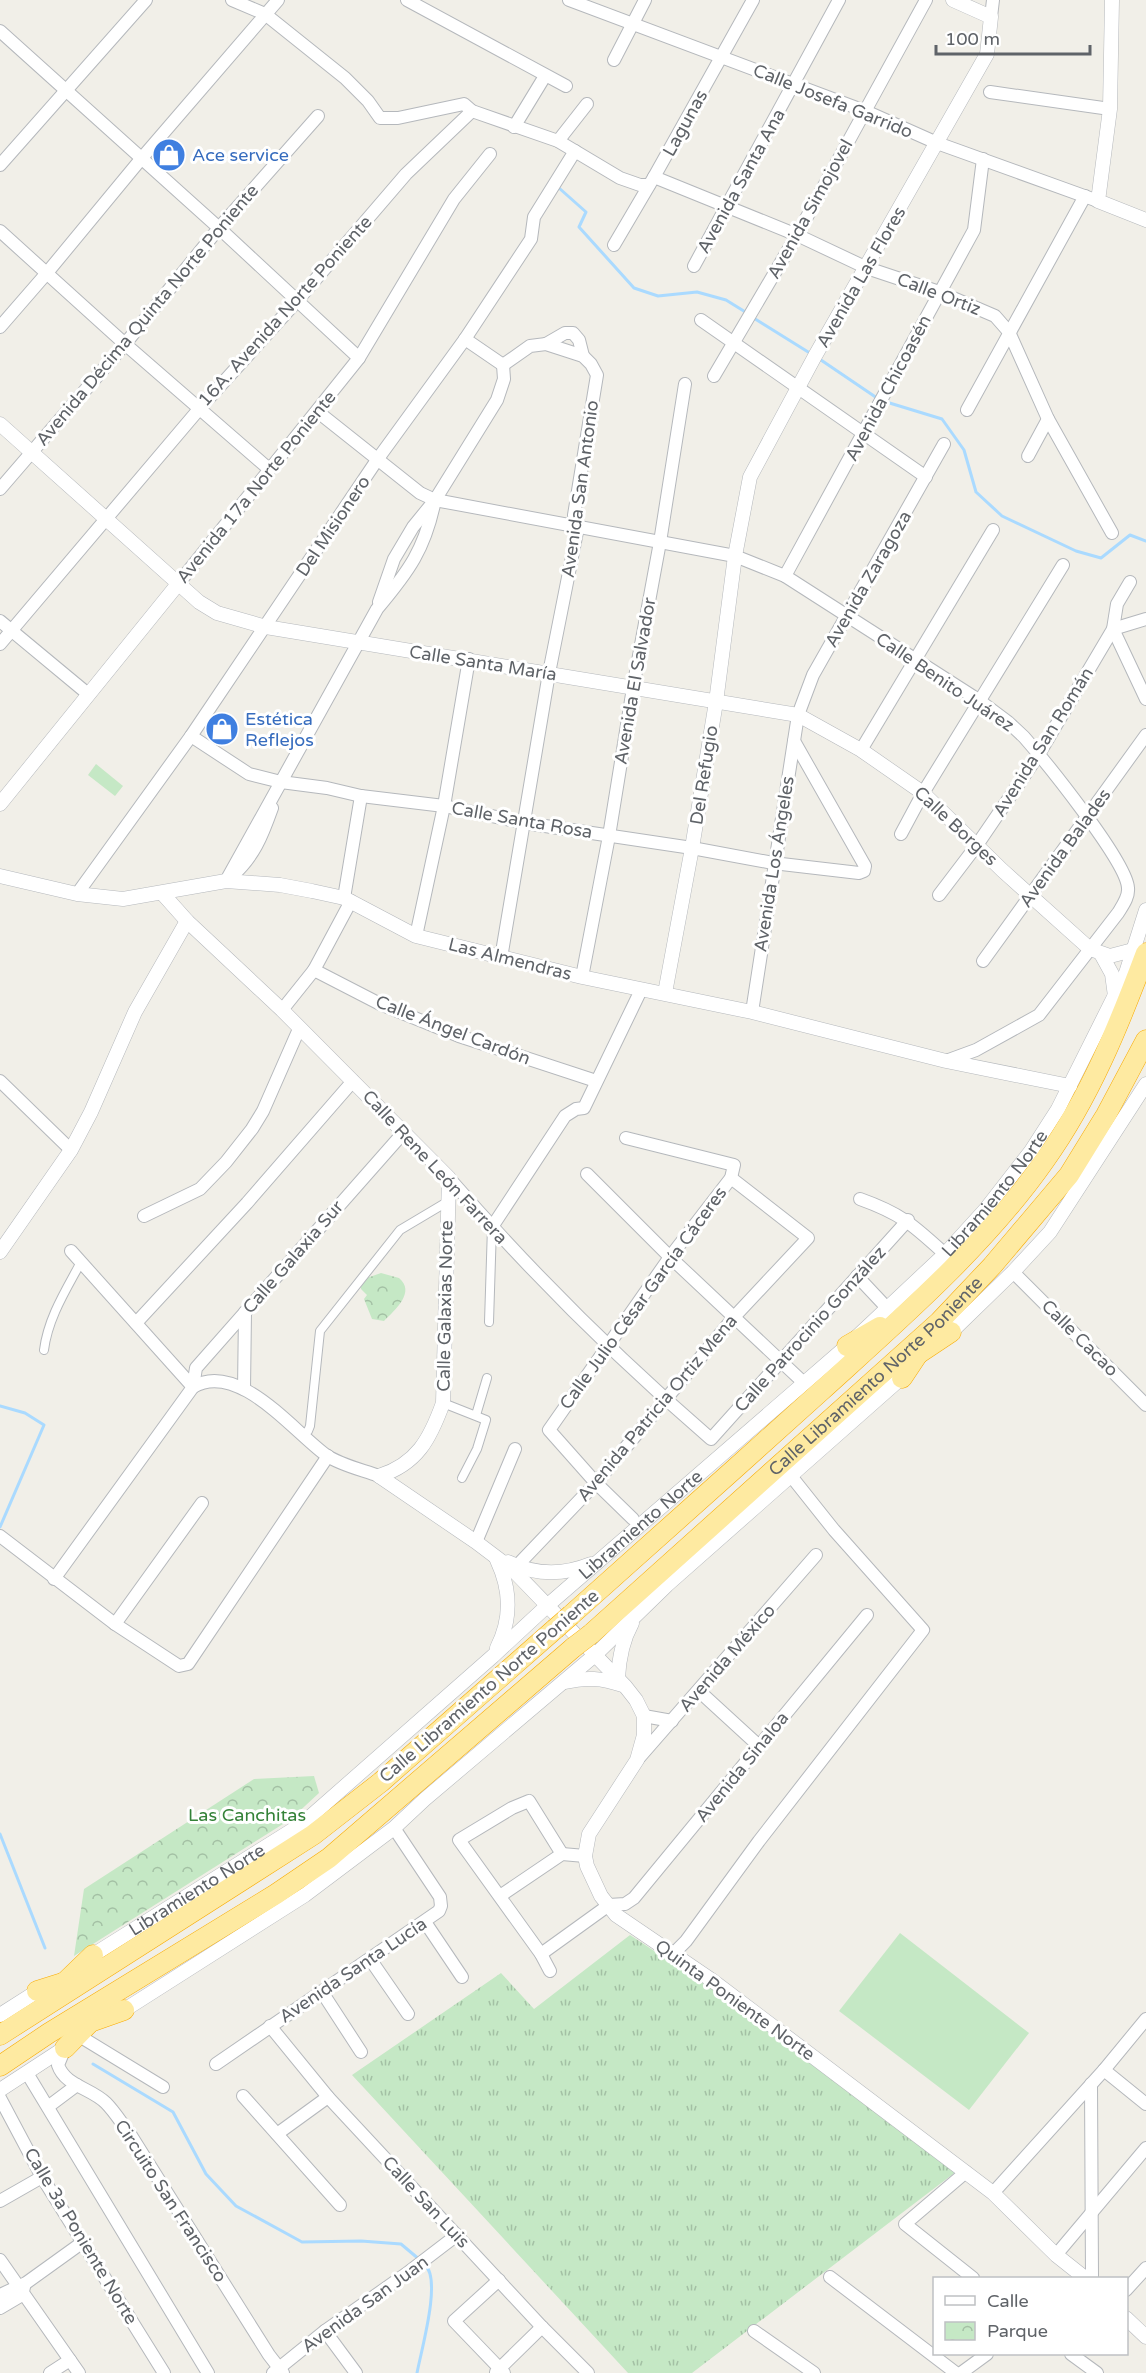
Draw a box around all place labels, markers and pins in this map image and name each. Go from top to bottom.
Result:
shop icon: Ace service [151,137,187,173]
place label: Ace service [192,144,289,166]
place label: Estética Reflejos [245,708,314,751]
shop icon: Estética Reflejos [204,711,240,747]

